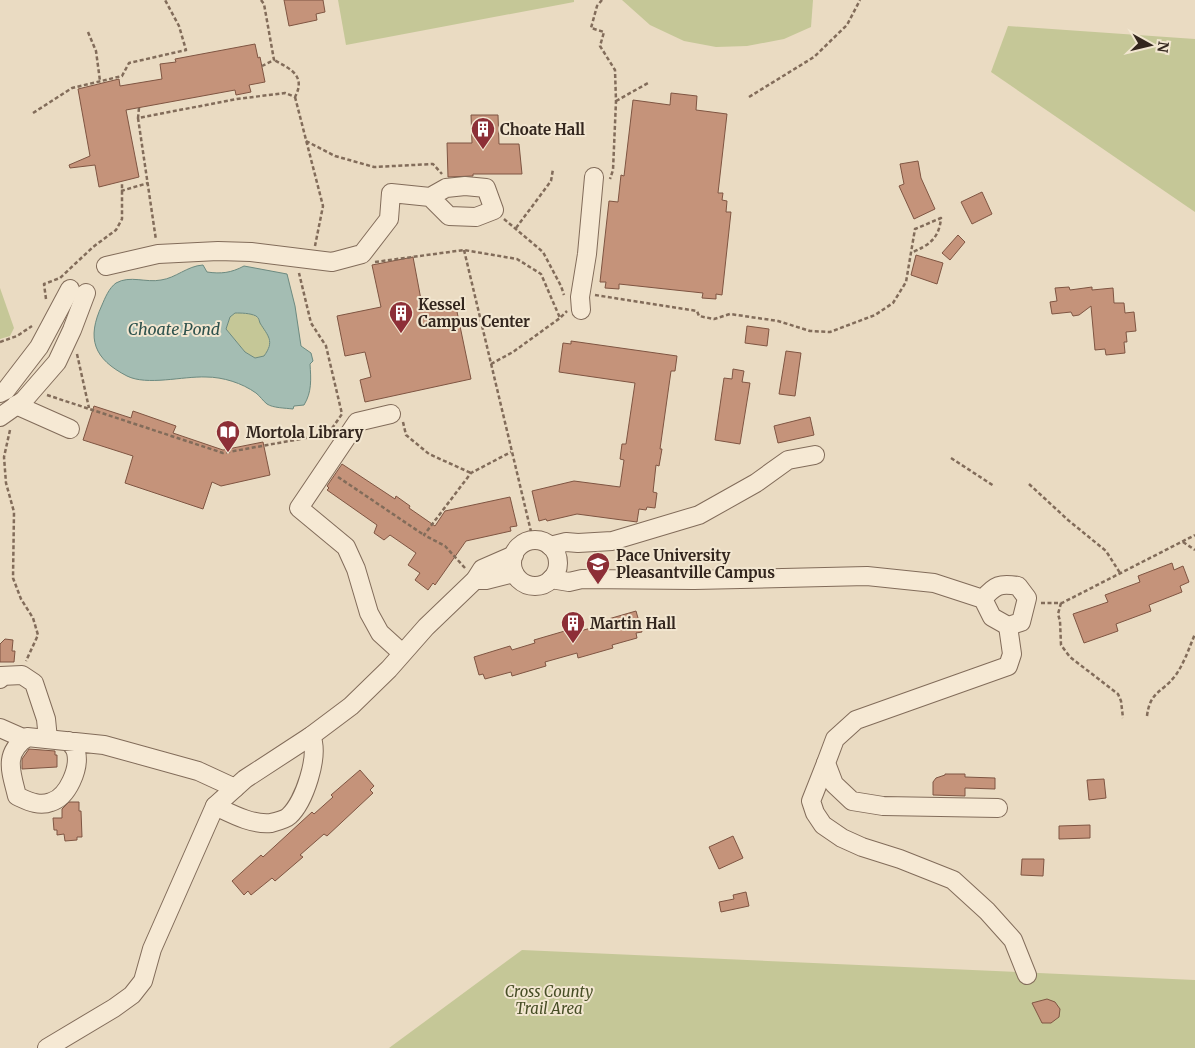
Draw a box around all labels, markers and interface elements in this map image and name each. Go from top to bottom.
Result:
north arrow [1125,20,1175,70]
text: N [1153,40,1173,54]
building icon: Choate Hall [470,116,496,150]
place label: Choate Hall [500,120,585,139]
place label: Kessel Campus Center [418,295,530,331]
building icon: Kessel Campus Center [388,300,414,334]
water label: Choate Pond [128,319,221,339]
library icon: Mortola Library [215,419,241,453]
place label: Mortola Library [246,423,364,442]
place label: Pace University Pleasantville Campus [616,546,775,582]
school or university icon: Pace University Pleasantville Campus [585,551,611,585]
building icon: Martin Hall [560,610,586,644]
place label: Martin Hall [590,614,676,633]
park label: Cross County Trail Area [505,982,593,1018]

